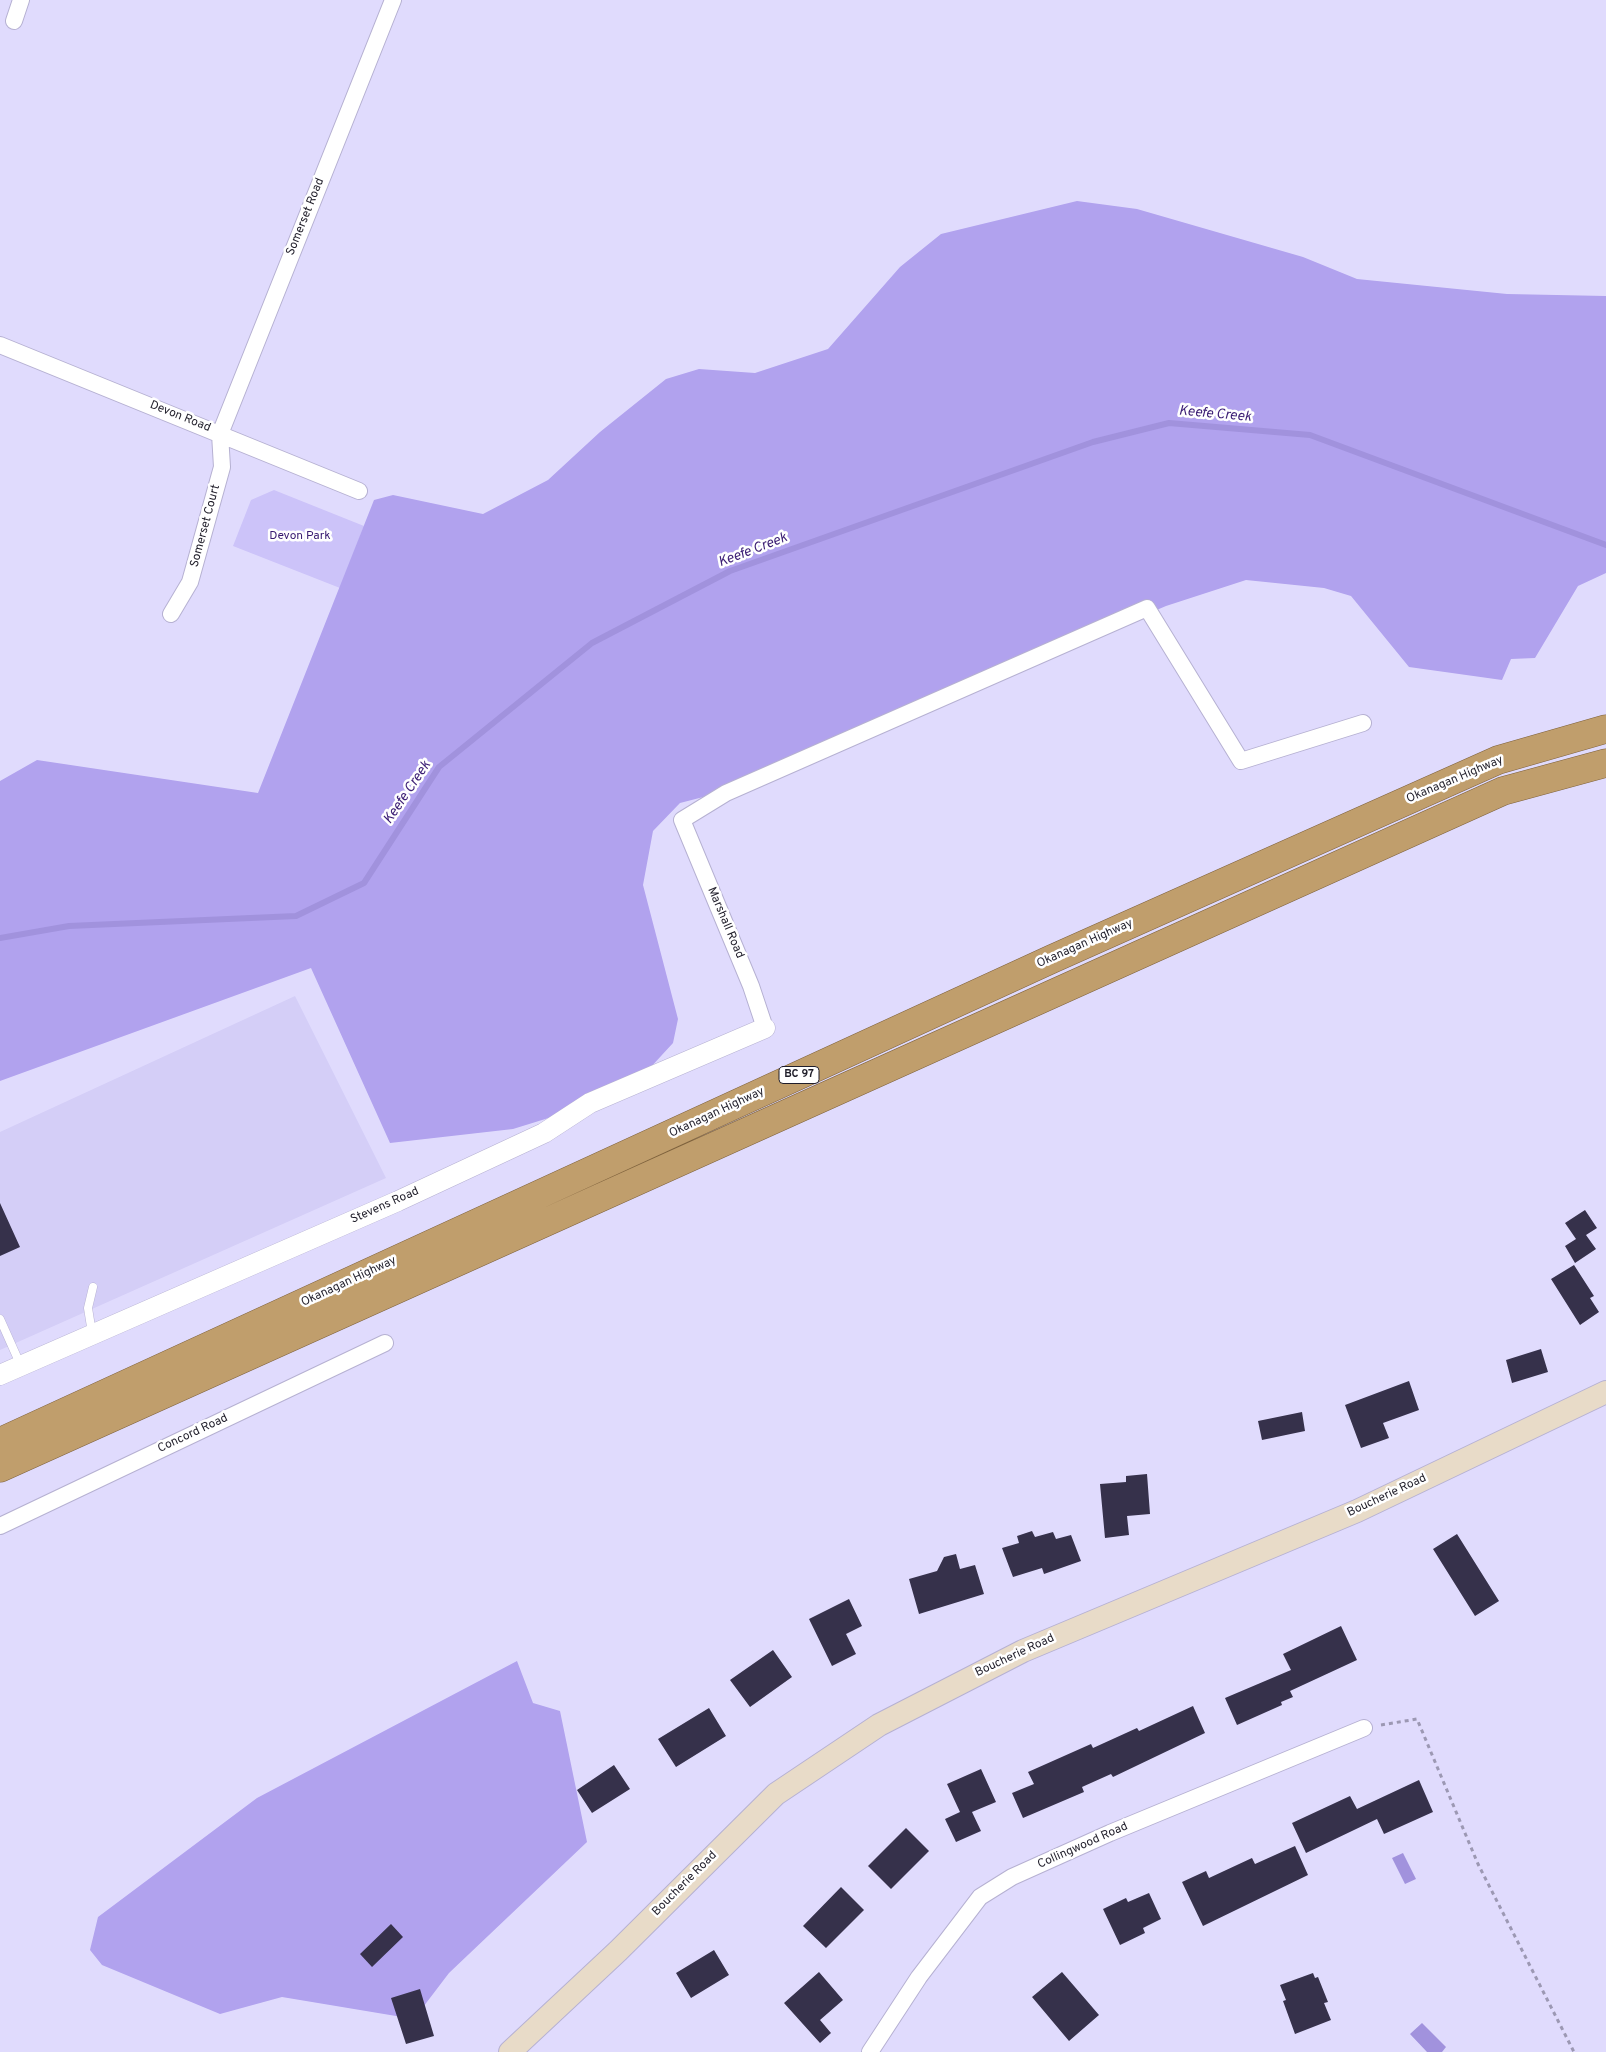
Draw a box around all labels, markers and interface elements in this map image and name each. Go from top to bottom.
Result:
street label: Somerset Road [284,176,328,258]
street label: Devon Road [147,398,213,436]
water label: Keefe Creek [1178,403,1252,427]
street label: Somerset Court [188,483,224,569]
park label: Devon Park [269,530,331,544]
water label: Keefe Creek [716,530,790,572]
street label: Okanagan Highway [1405,753,1505,807]
water label: Keefe Creek [381,758,435,828]
street label: Marshall Road [704,885,746,961]
street label: Okanagan Highway [1035,916,1135,972]
road number: BC 97 [779,1066,819,1084]
street label: Okanagan Highway [667,1085,767,1141]
street label: Stevens Road [349,1185,421,1227]
street label: Okanagan Highway [299,1254,399,1310]
street label: Concord Road [156,1411,230,1457]
street label: Boucherie Road [1345,1471,1429,1521]
street label: Boucherie Road [973,1631,1057,1681]
street label: Collingwood Road [1036,1820,1130,1872]
street label: Boucherie Road [650,1849,720,1919]

